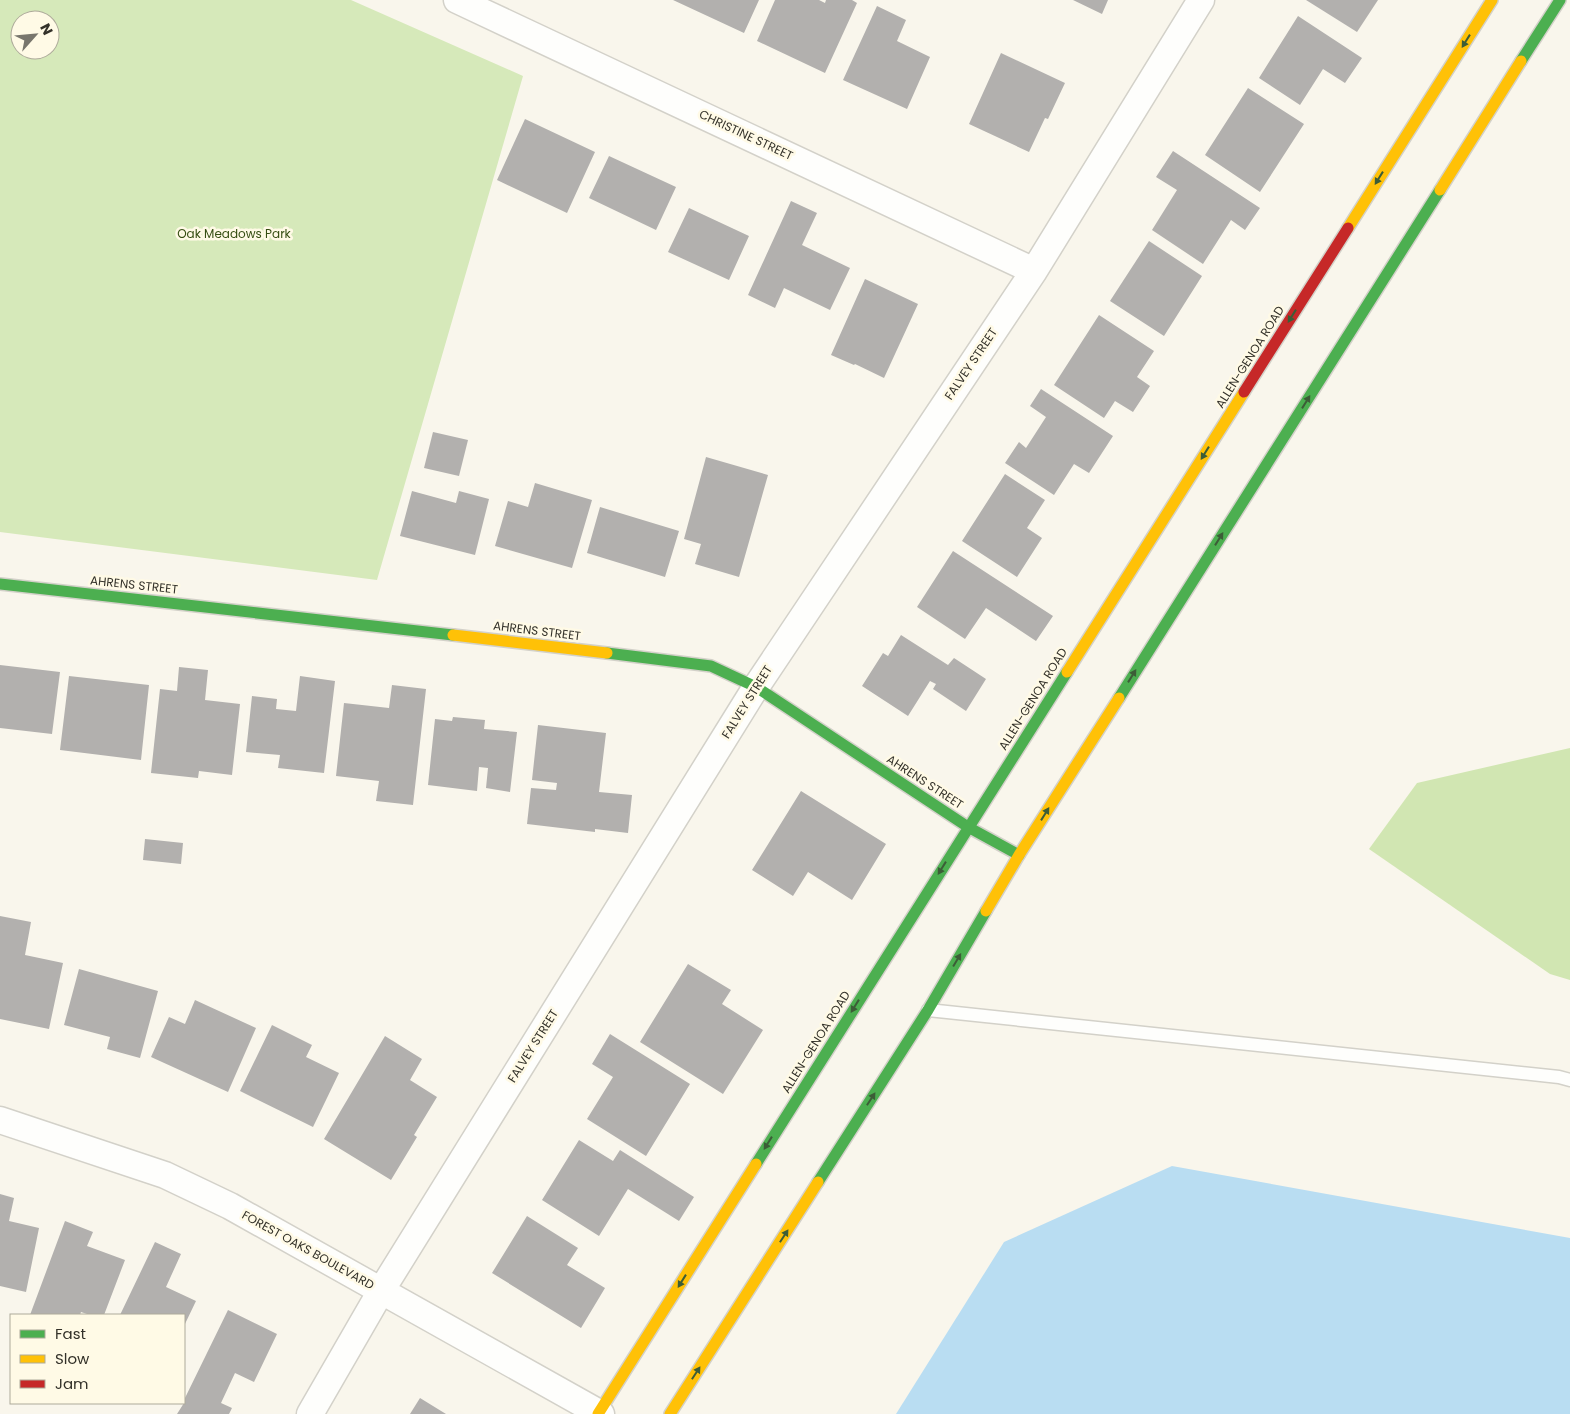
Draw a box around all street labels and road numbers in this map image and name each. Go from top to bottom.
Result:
street label: CHRISTINE STREET [697,105,796,164]
street label: ALLEN-GENOA ROAD [1211,302,1288,411]
street label: FALVEY STREET [940,324,1001,403]
street label: AHRENS STREET [89,571,179,598]
street label: AHRENS STREET [492,617,582,644]
street label: ALLEN-GENOA ROAD [994,644,1071,753]
street label: FALVEY STREET [717,661,776,742]
street label: AHRENS STREET [884,750,967,813]
street label: ALLEN-GENOA ROAD [777,987,854,1096]
street label: FALVEY STREET [503,1005,562,1086]
street label: FOREST OAKS BOULEVARD [239,1206,377,1293]

